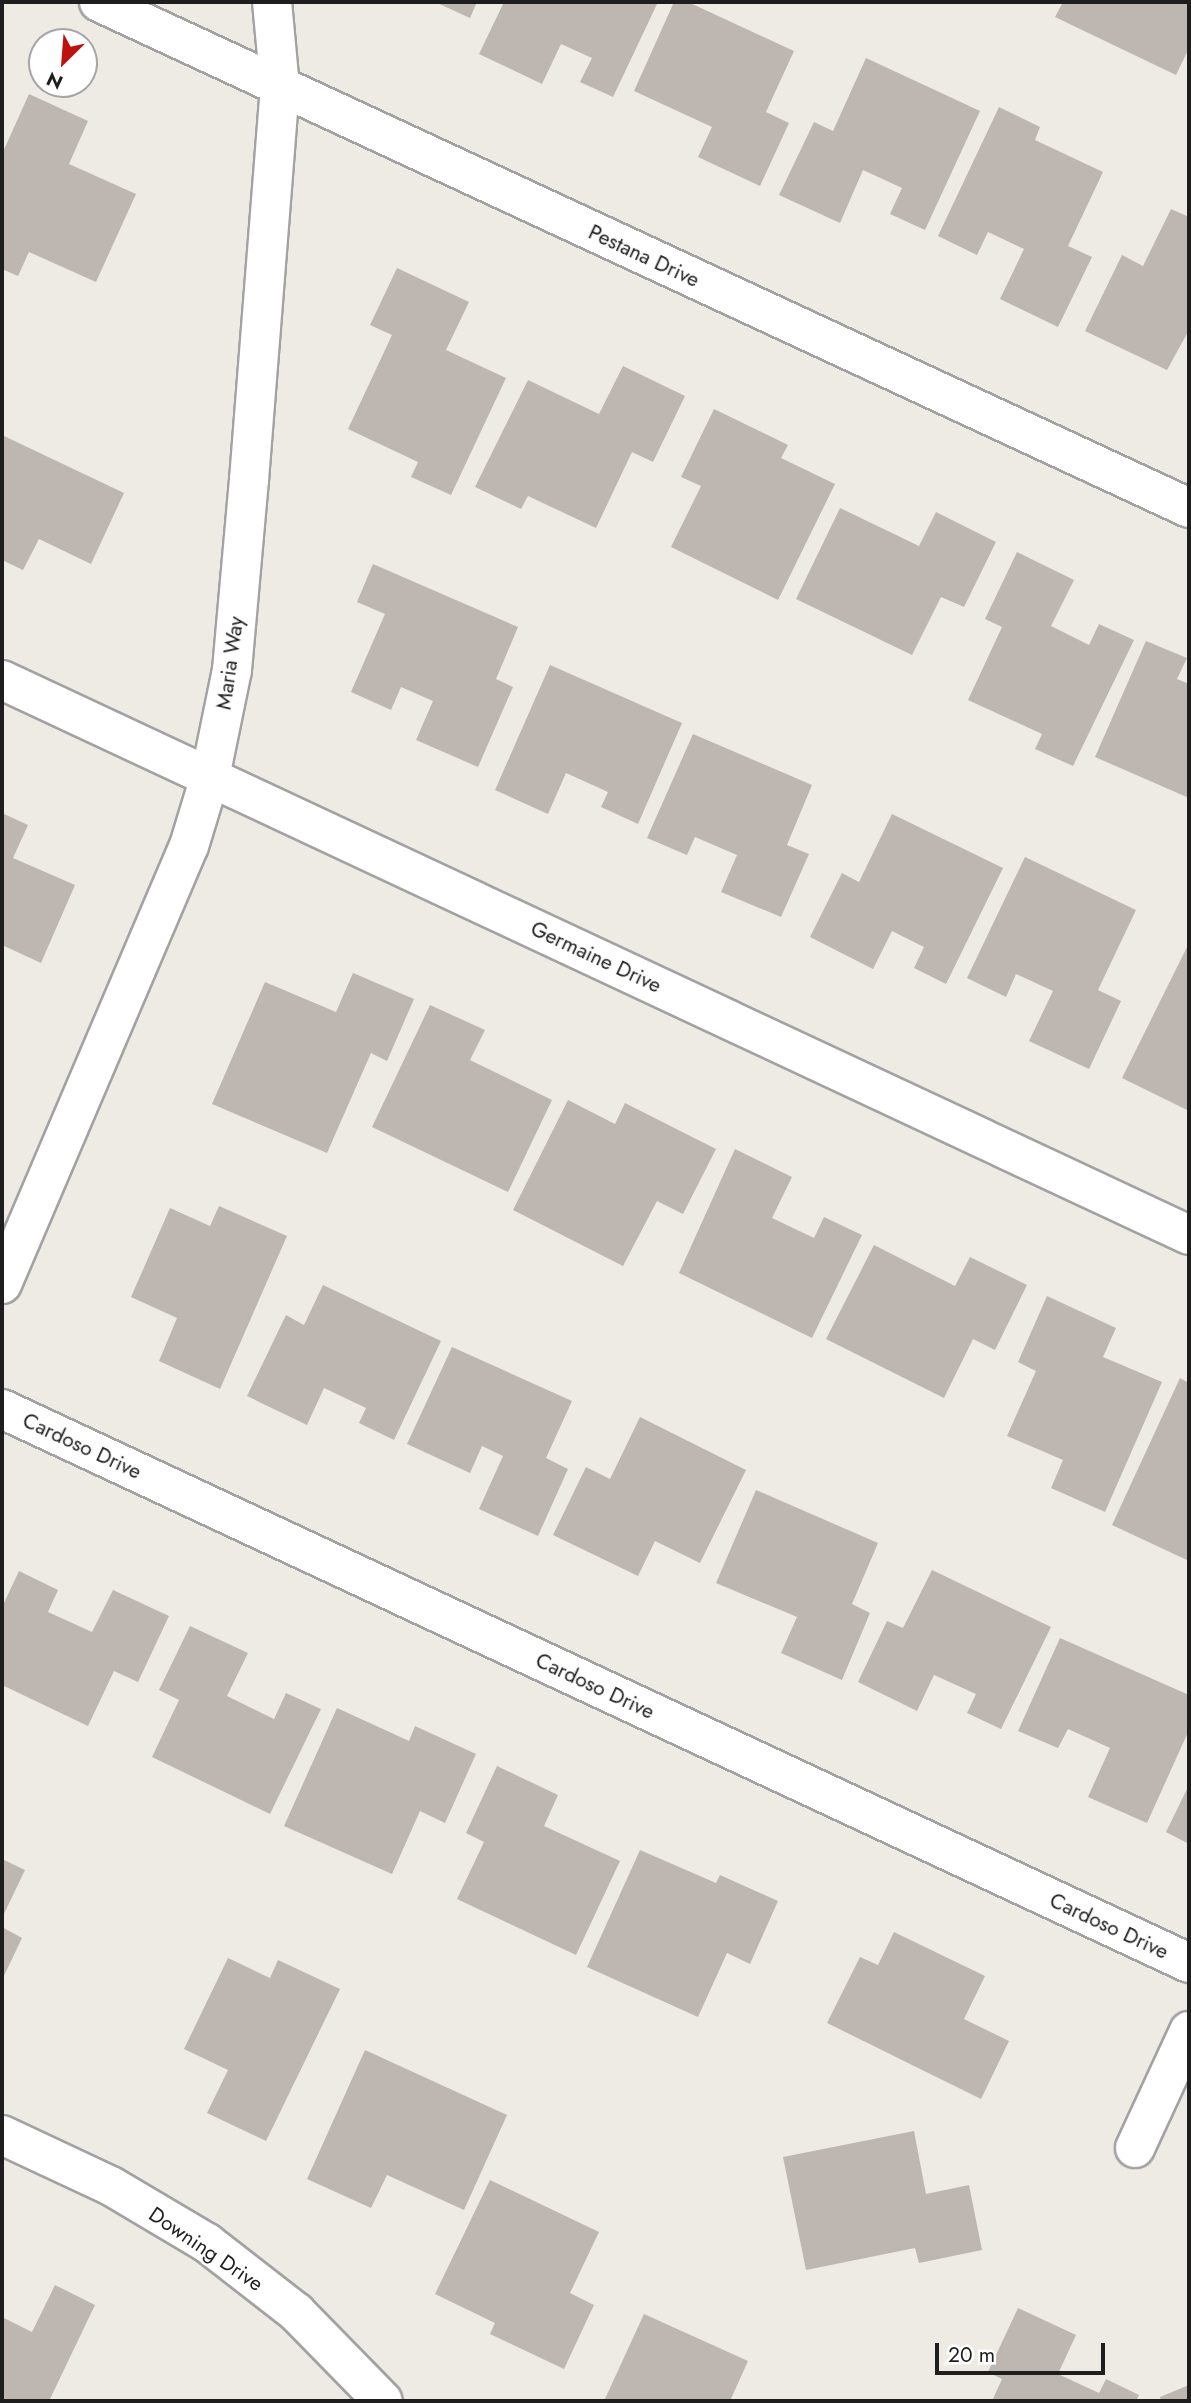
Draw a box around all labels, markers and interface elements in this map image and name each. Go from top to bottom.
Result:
north arrow [28,28,98,98]
text: N [42,65,67,96]
street label: Pestana Drive [585,219,703,293]
street label: Maria Way [211,615,249,711]
street label: Germaine Drive [527,916,665,998]
street label: Cardoso Drive [19,1408,145,1484]
street label: Cardoso Drive [532,1648,658,1724]
street label: Cardoso Drive [1046,1888,1172,1964]
street label: Downing Drive [144,2202,268,2296]
scale bar [939,2330,1109,2374]
text: 20 m [948,2340,995,2370]

